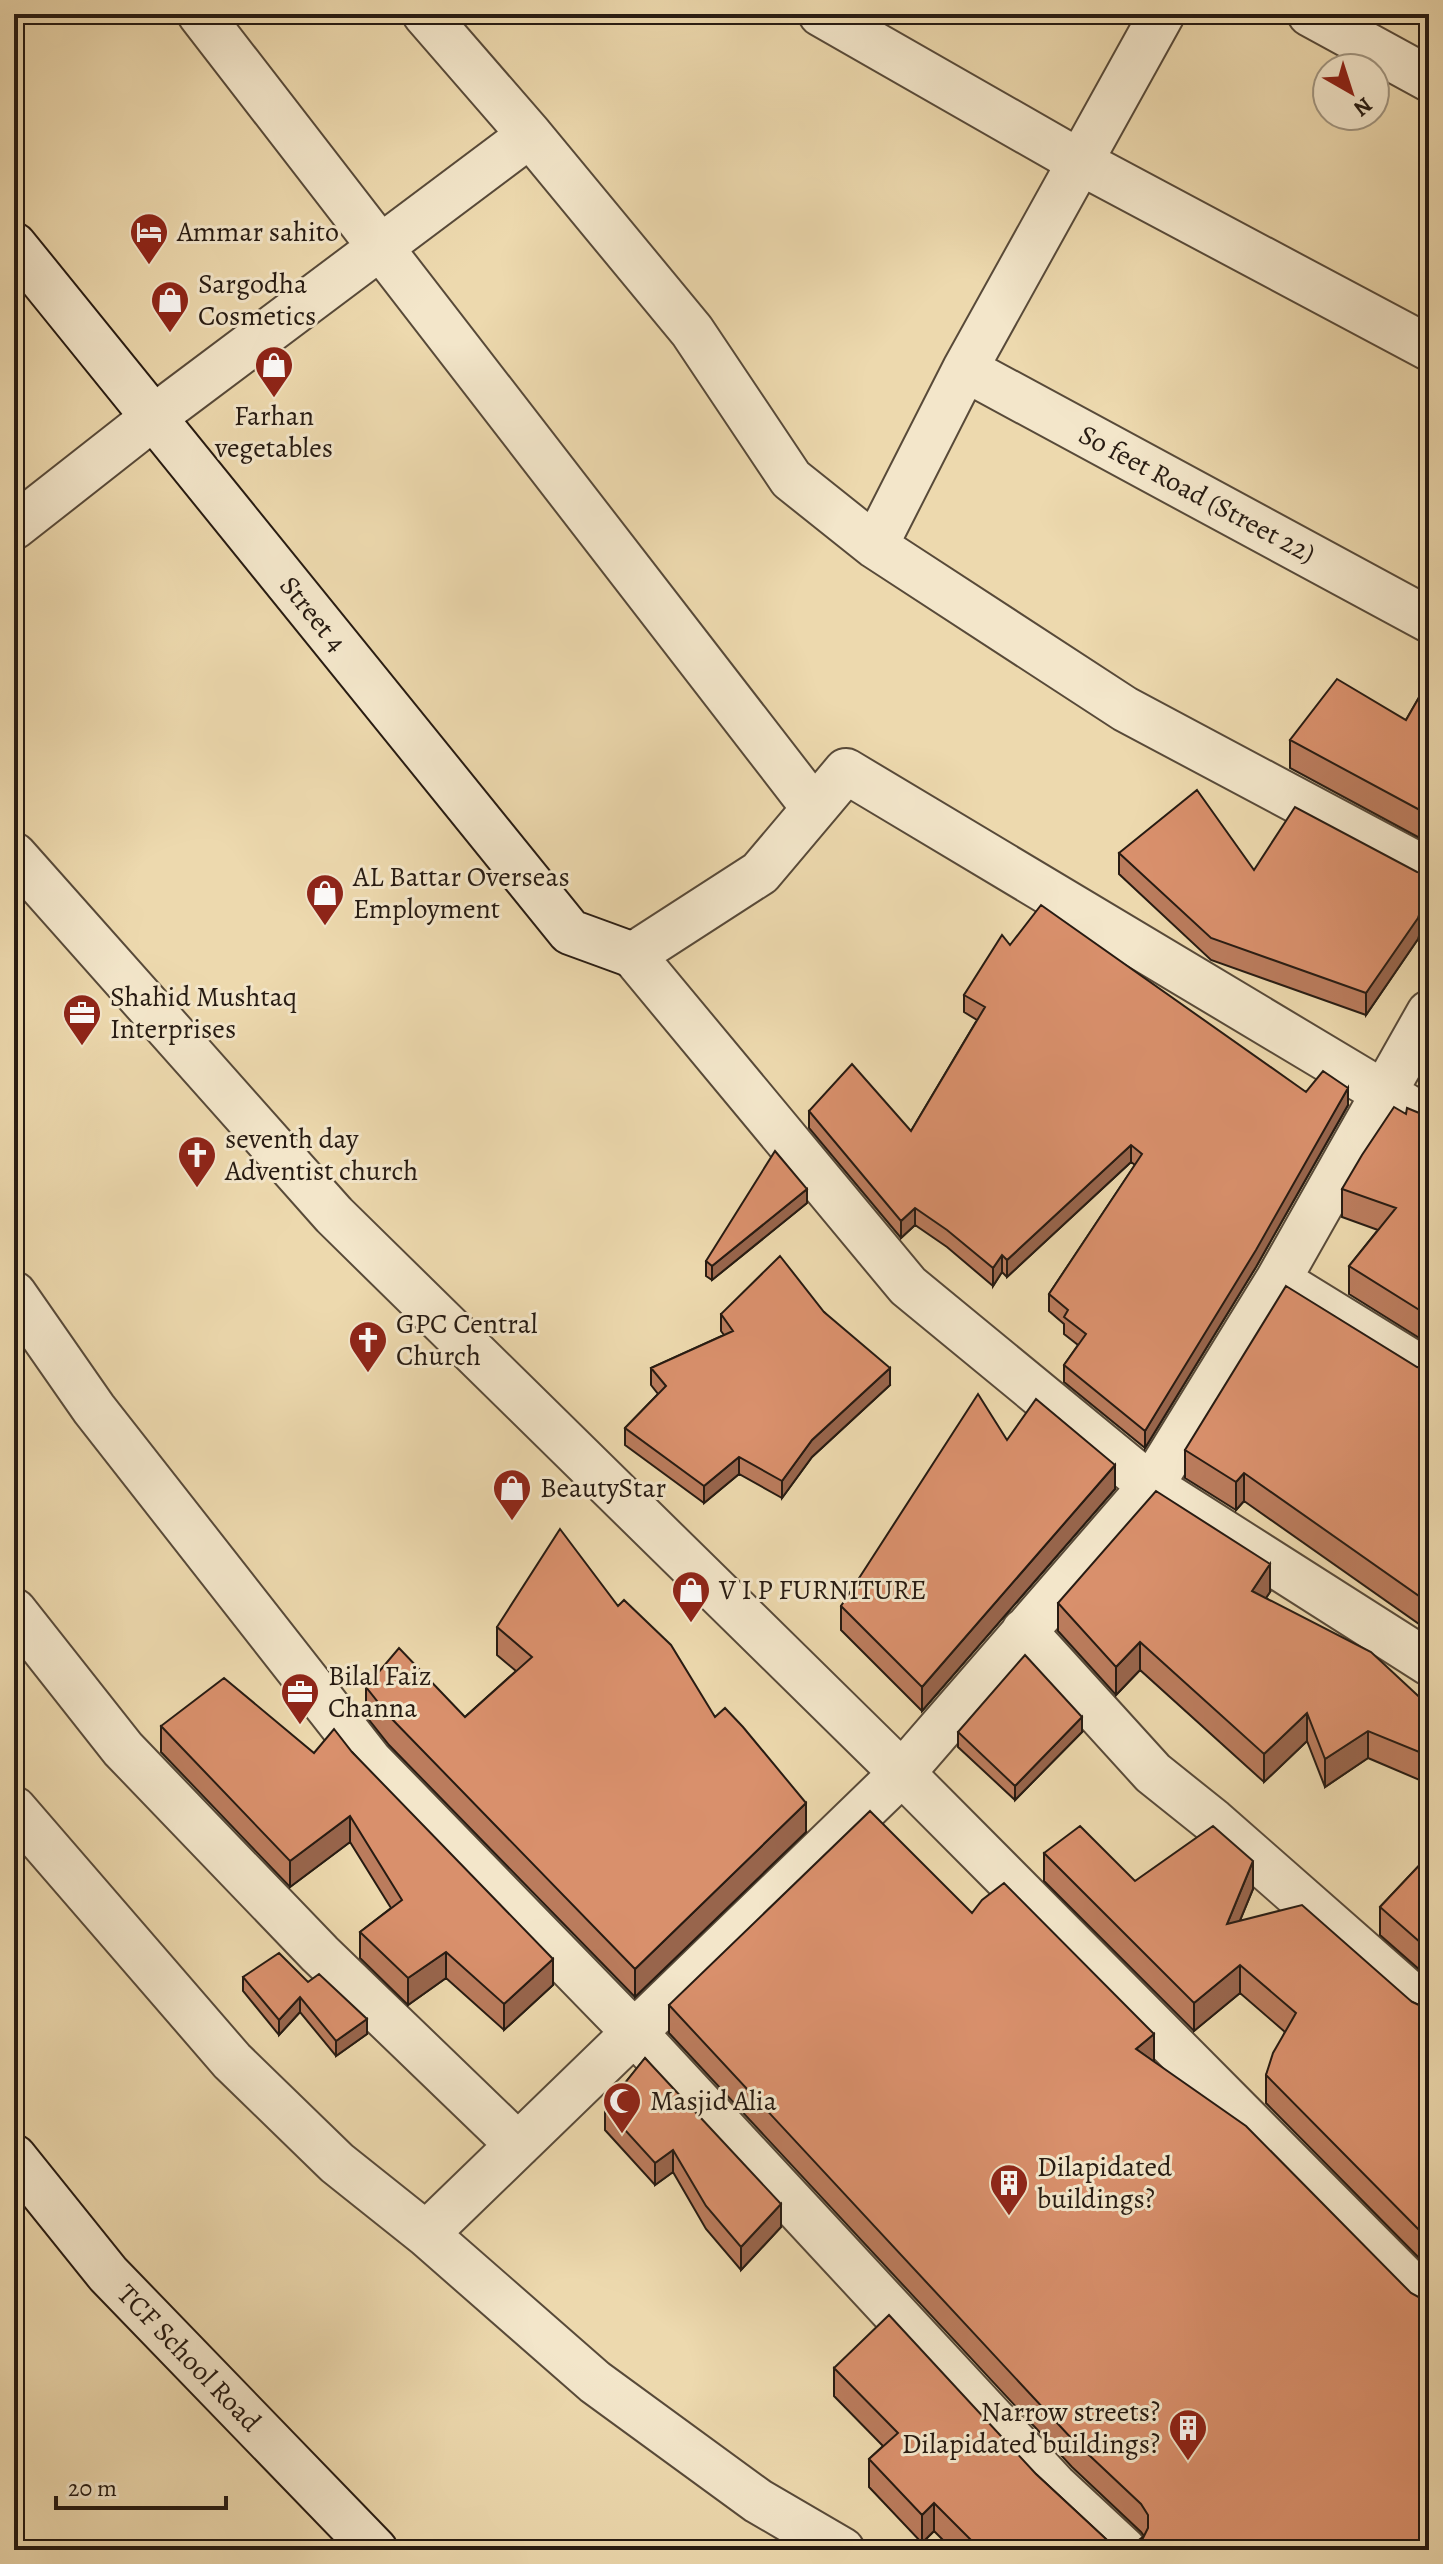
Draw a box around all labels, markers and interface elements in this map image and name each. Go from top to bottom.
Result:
north arrow [1311,52,1391,132]
text: N [1347,90,1379,123]
hotel icon: Ammar sahito [128,211,170,266]
place label: Ammar sahito [176,213,339,251]
place label: Sargodha Cosmetics [198,265,316,335]
shop icon: Sargodha Cosmetics [149,279,191,334]
shop icon: Farhan vegetables [253,344,295,399]
place label: Farhan vegetables [214,397,333,467]
street label: So feet Road (Street 22) [1072,416,1322,572]
street label: Street 4 [271,568,355,660]
place label: AL Battar Overseas Employment [352,858,570,928]
shop icon: AL Battar Overseas Employment [304,872,346,927]
place label: Shahid Mushtaq Interprises [110,978,297,1048]
office icon: Shahid Mushtaq Interprises [61,992,103,1047]
place label: seventh day Adventist church [224,1120,418,1190]
church icon: seventh day Adventist church [176,1134,218,1189]
place label: GPC Central Church [396,1305,538,1375]
church icon: GPC Central Church [347,1319,389,1374]
shop icon: BeautyStar [491,1467,533,1522]
place label: BeautyStar [540,1469,666,1507]
shop icon: V I P FURNITURE [670,1569,712,1624]
place label: V I P FURNITURE [718,1571,926,1609]
place label: Bilal Faiz Channa [328,1657,432,1727]
office icon: Bilal Faiz Channa [279,1671,321,1726]
mosque icon: Masjid Alia [601,2080,643,2135]
place label: Masjid Alia [650,2082,777,2120]
place label: Dilapidated buildings? [1037,2148,1173,2218]
building icon: Dilapidated buildings? [988,2162,1030,2217]
street label: TCF School Road [109,2276,270,2441]
place label: Narrow streets? Dilapidated buildings? [902,2393,1160,2463]
building icon: Narrow streets? Dilapidated buildings? [1167,2407,1209,2462]
scale bar [56,2460,226,2510]
text: 20 m [68,2472,117,2504]

